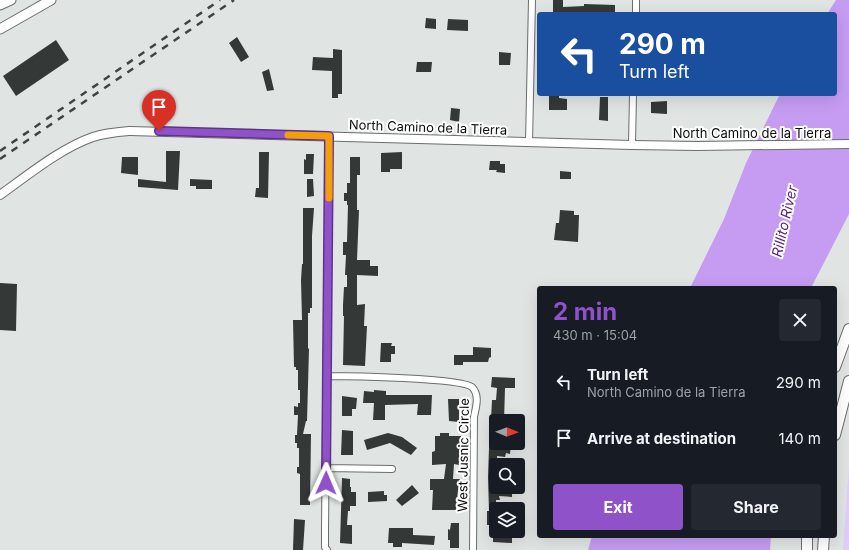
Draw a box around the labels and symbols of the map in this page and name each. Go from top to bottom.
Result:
pin [142,90,176,131]
street label: North Camino de la Tierra [349,116,507,138]
street label: North Camino de la Tierra [673,125,831,141]
water label: Rillito River [768,183,801,258]
street label: West Jusnic Circle [454,398,472,512]
north arrow [489,414,525,450]
position arrow [305,462,347,504]

